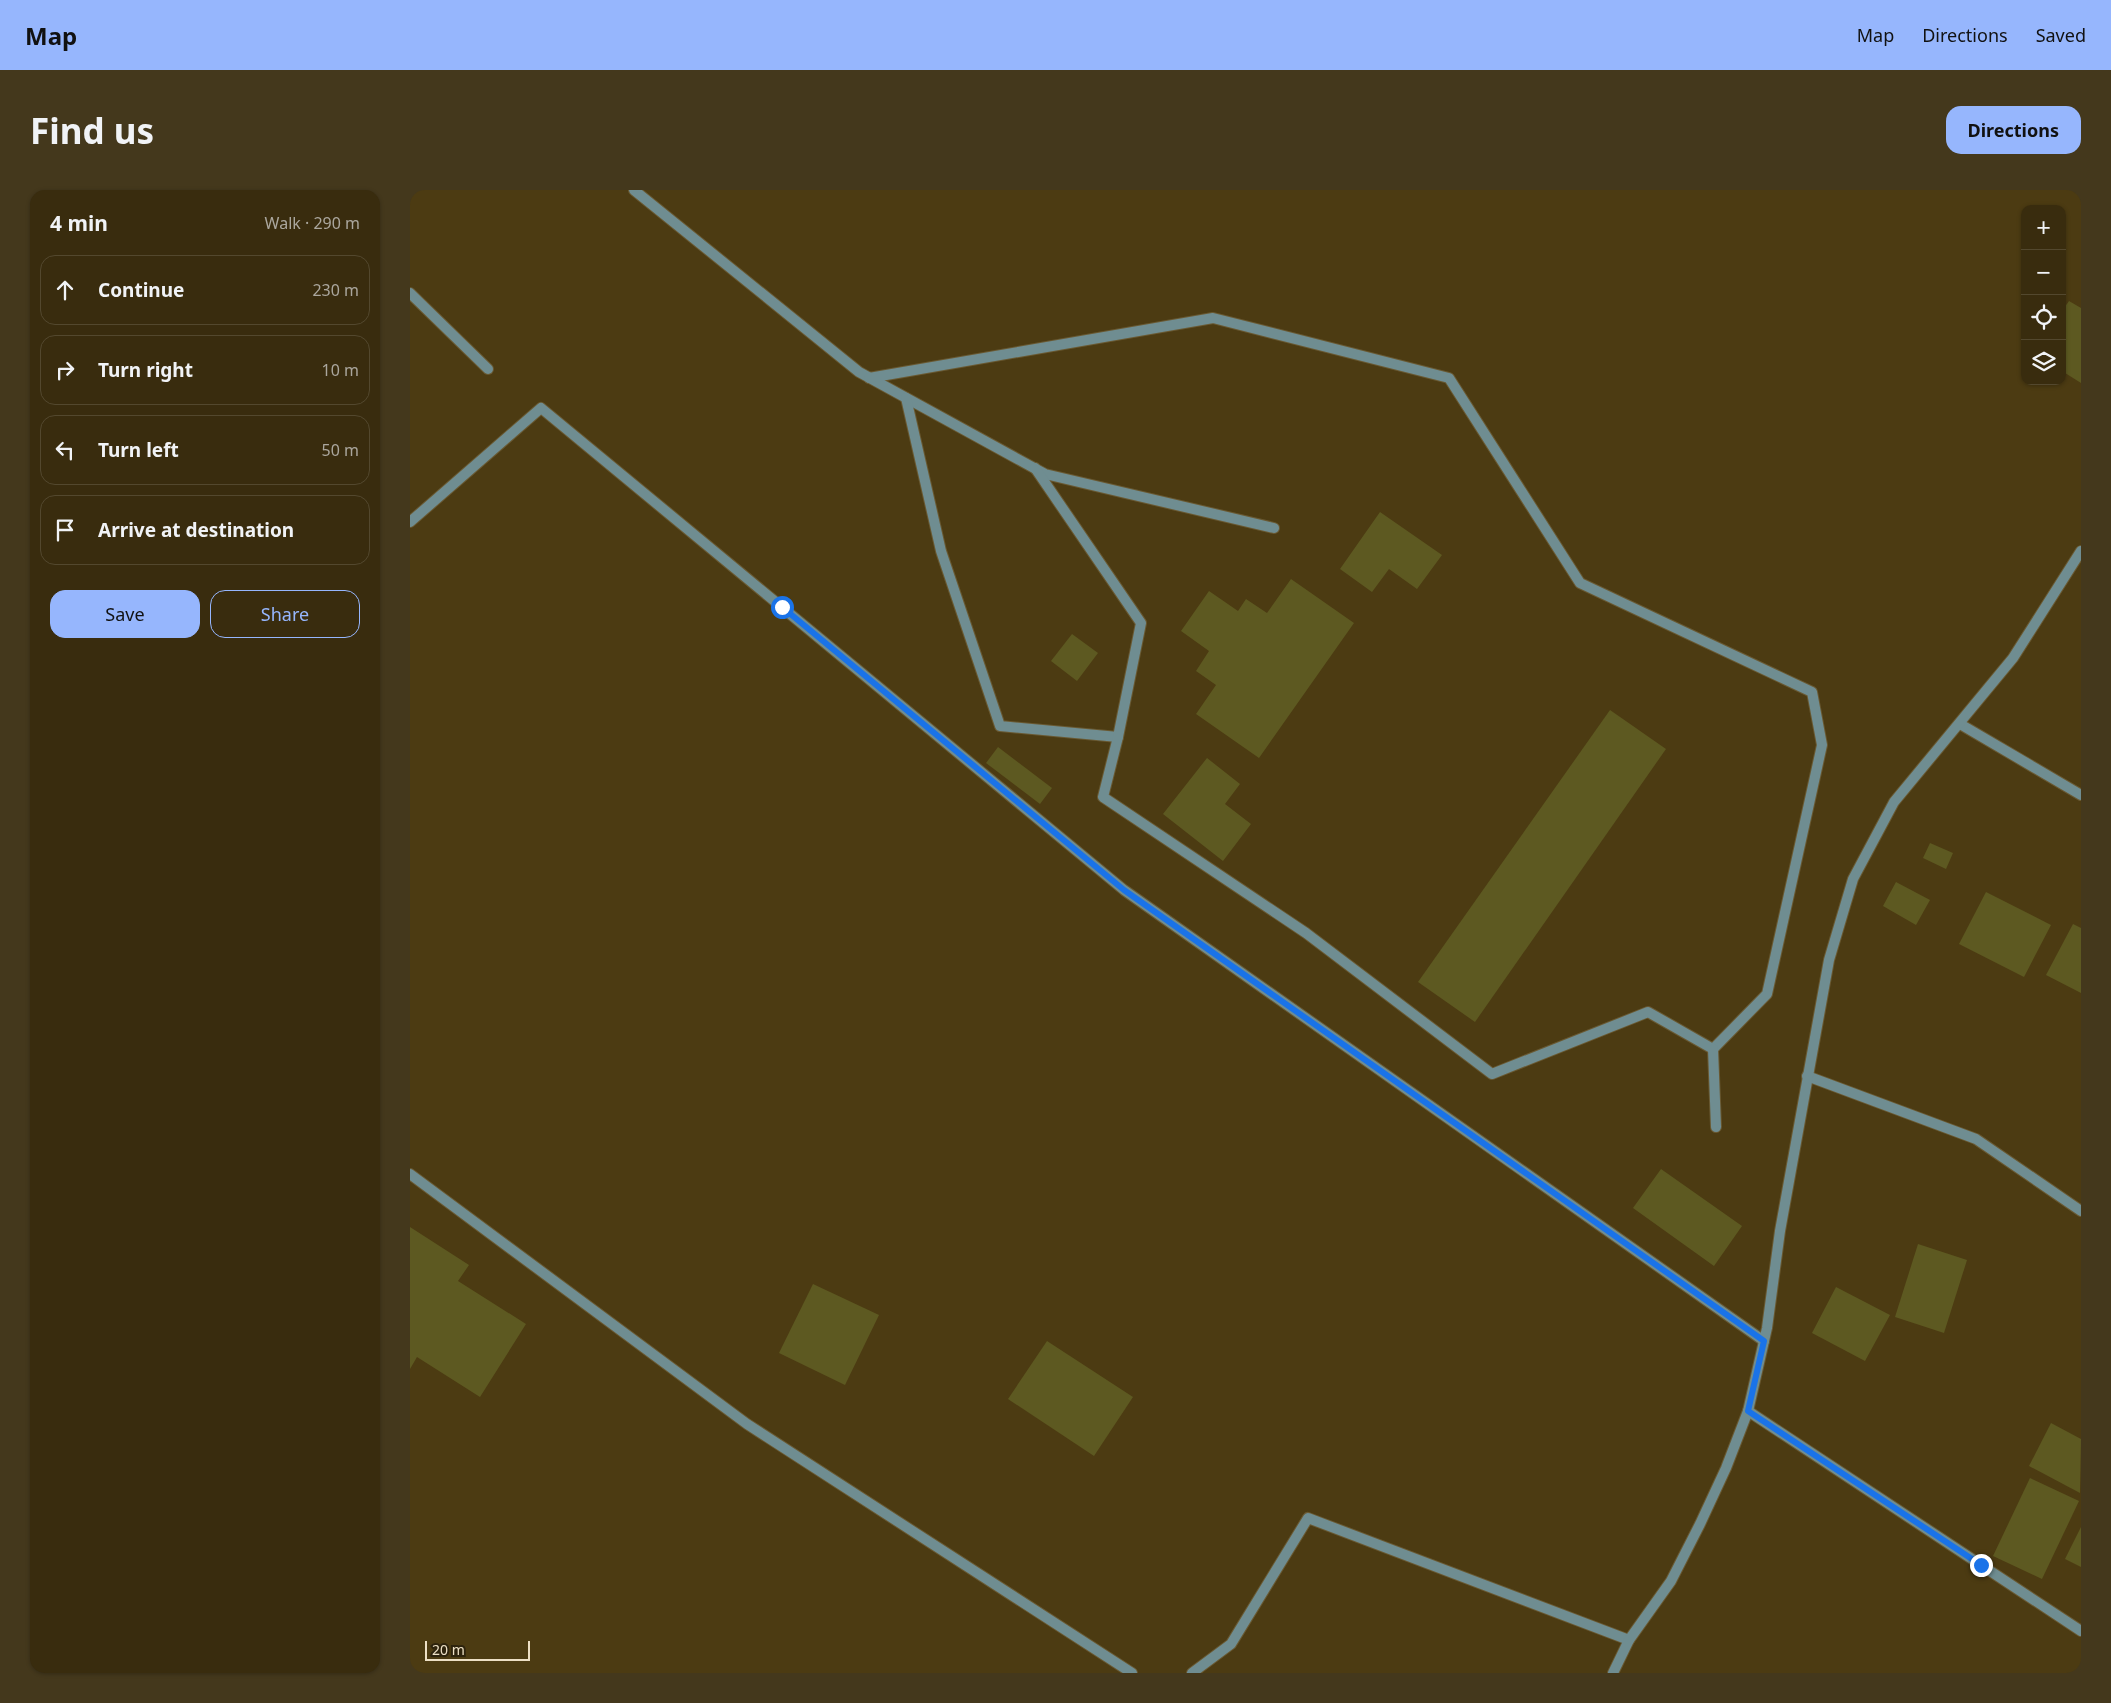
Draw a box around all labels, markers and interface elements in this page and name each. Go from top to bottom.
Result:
text: Map [25,19,77,52]
text: Map [1857,23,1894,47]
text: Directions [1922,23,2008,47]
text: Saved [2036,23,2086,47]
button: Directions [1946,106,2081,154]
text: Find us [30,107,154,154]
map controls [2021,205,2066,385]
button: + [2021,205,2066,250]
text: 4 min [50,209,108,237]
text: Walk · 290 m [265,212,360,234]
button: − [2021,250,2066,295]
icon: ahead [51,276,79,304]
text: Continue [98,277,184,303]
text: 230 m [312,279,359,301]
button: locate [2021,295,2066,340]
button: layers [2021,340,2066,385]
icon: right [51,356,79,384]
text: Turn right [98,357,193,383]
text: 10 m [322,359,359,381]
icon: left [51,436,79,464]
text: Turn left [98,437,179,463]
text: 50 m [322,439,359,461]
icon: arrive [51,516,79,544]
text: Arrive at destination [98,517,294,543]
button: Save [50,590,200,638]
button: Share [210,590,360,638]
route start [771,596,794,619]
route end [1970,1554,1993,1577]
scale bar [425,1638,530,1661]
text: 20 m [432,1640,465,1659]

